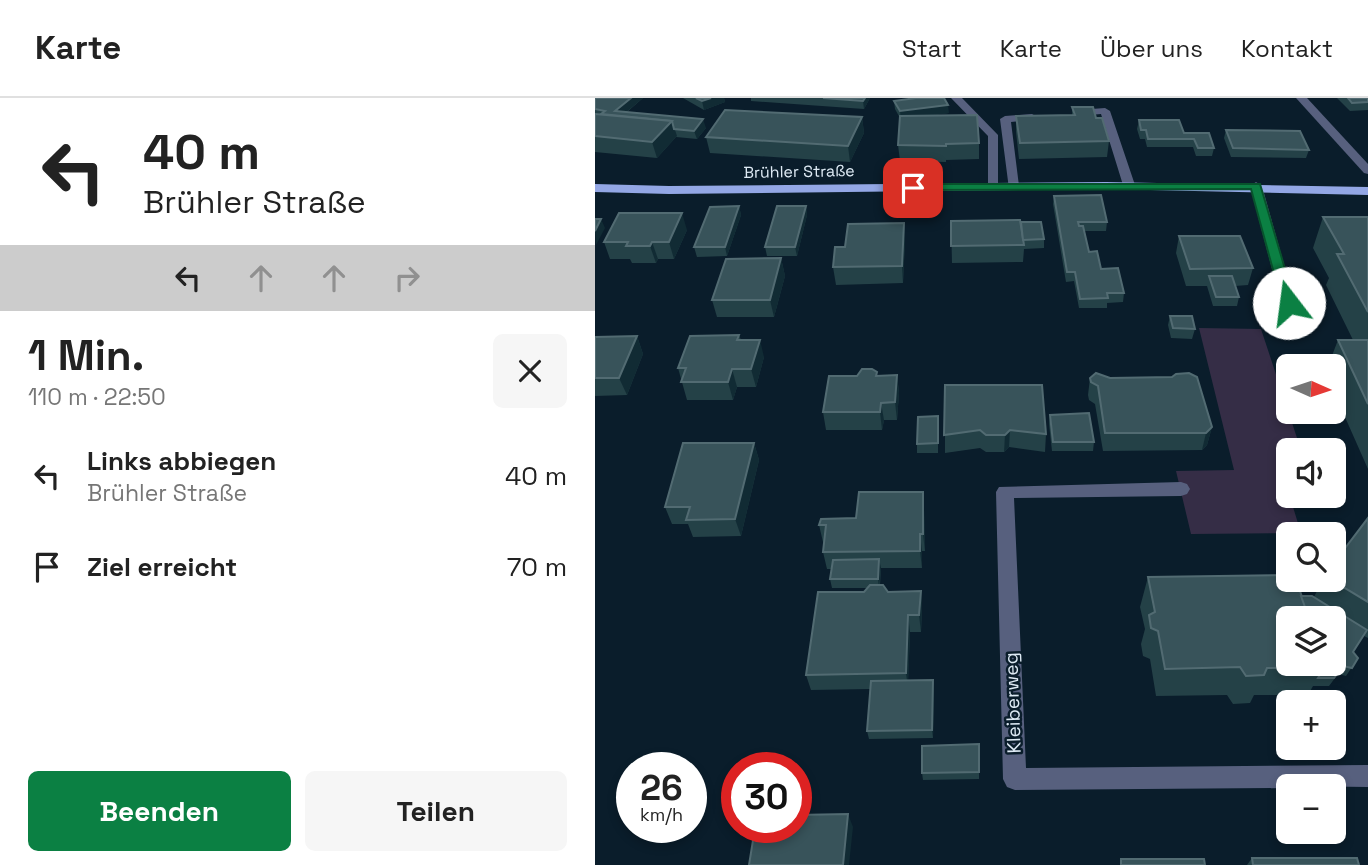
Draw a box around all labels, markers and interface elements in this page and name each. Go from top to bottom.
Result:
text: Karte [35,27,121,69]
text: Start [902,33,962,64]
text: Karte [1000,33,1062,64]
text: Über uns [1100,33,1203,64]
text: Kontakt [1241,33,1333,64]
text: 40 m [143,121,260,183]
icon: left [28,126,119,217]
pin [883,158,943,218]
street label: Brühler Straße [743,160,855,183]
icon: arrive [894,169,932,207]
text: Brühler Straße [143,182,366,222]
icon: left [169,259,207,297]
icon: ahead [242,259,280,297]
icon: ahead [315,259,353,297]
icon: right [388,259,426,297]
position arrow [1252,266,1326,340]
text: 1 Min. [28,329,144,382]
button: close [493,334,567,408]
north arrow [1276,354,1346,424]
map controls [1276,354,1346,844]
text: 110 m · 22:50 [28,382,166,412]
button: sound [1276,438,1346,508]
text: Links abbiegen [87,444,276,478]
icon: left [28,457,66,495]
text: 40 m [505,459,567,493]
text: Brühler Straße [87,478,247,508]
button: search [1276,522,1346,592]
icon: arrive [28,548,66,586]
text: Ziel erreicht [87,550,237,584]
text: 70 m [507,550,567,584]
button: layers [1276,606,1346,676]
street label: Kleiberweg [998,652,1027,754]
button: + [1276,690,1346,760]
speed limit sign: 30 [721,752,812,843]
text: 26 [640,766,683,810]
button: Beenden [28,771,291,851]
button: Teilen [305,771,567,851]
button: − [1276,774,1346,844]
text: km/h [640,803,683,826]

